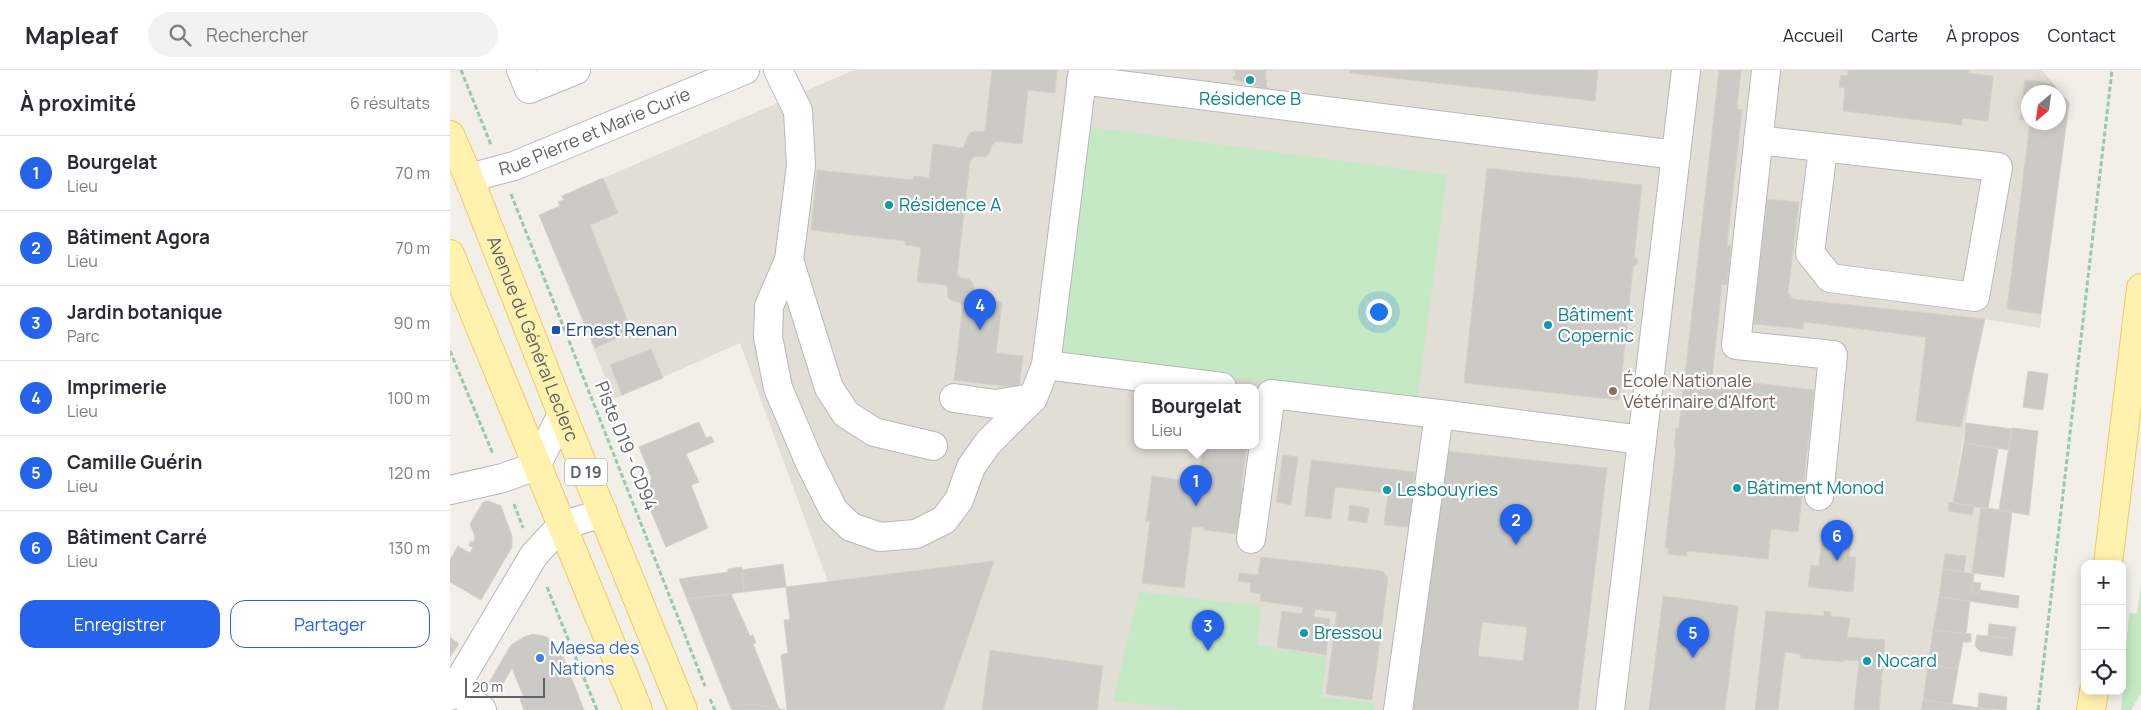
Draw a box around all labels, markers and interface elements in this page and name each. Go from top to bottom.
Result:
search box [148,12,498,57]
text: Mapleaf [25,18,118,51]
icon: search [166,21,194,49]
text: Rechercher [206,22,308,48]
text: Accueil [1783,23,1843,47]
text: Carte [1871,23,1918,47]
text: À propos [1946,23,2019,47]
text: Contact [2047,23,2116,47]
marker: Résidence B [1244,74,1256,86]
street label: Rue Pierre et Marie Curie [496,81,694,181]
north arrow [2021,85,2066,130]
place label: Résidence B [1199,86,1301,110]
text: À proximité [20,89,136,117]
text: 6 résultats [350,92,430,114]
text: Bourgelat [67,149,157,175]
text: 1 [32,162,40,184]
text: 70 m [395,162,430,184]
text: Lieu [67,175,98,197]
place label: Résidence A [899,192,1002,216]
marker: Résidence A [883,199,895,211]
text: Bâtiment Agora [67,224,210,250]
street label: Avenue du Général Leclerc [482,232,585,445]
text: 2 [31,237,41,259]
text: 70 m [395,237,430,259]
text: Lieu [67,250,98,272]
pin: 4 [964,289,996,330]
text: Jardin botanique [67,299,222,325]
your location [1366,299,1392,325]
place label: Bâtiment Copernic [1558,302,1634,347]
text: 3 [31,312,41,334]
text: 90 m [394,312,430,334]
place label: Ernest Renan [566,317,677,341]
marker: Bâtiment Copernic [1542,319,1554,331]
marker: Ernest Renan [550,324,562,336]
text: Parc [67,325,100,347]
place label: École Nationale Vétérinaire d'Alfort [1623,368,1776,413]
text: Imprimerie [67,374,167,400]
street label: Piste D19 - CD94 [590,377,664,514]
popup [1134,384,1259,449]
marker: École Nationale Vétérinaire d'Alfort [1607,385,1619,397]
text: 4 [31,387,41,409]
text: 100 m [387,387,430,409]
text: Bourgelat [1151,393,1242,419]
text: Lieu [67,400,98,422]
text: Lieu [1151,419,1182,441]
text: Camille Guérin [67,449,202,475]
road number: D 19 [565,458,607,486]
text: 5 [31,462,41,484]
text: 120 m [388,462,430,484]
pin: 1 [1180,465,1212,506]
text: Lieu [67,475,98,497]
place label: Bâtiment Monod [1747,475,1884,499]
place label: Lesbouyries [1397,477,1498,501]
marker: Bâtiment Monod [1731,482,1743,494]
marker: Lesbouyries [1381,484,1393,496]
pin: 2 [1500,504,1532,545]
pin: 6 [1821,520,1853,561]
text: Bâtiment Carré [67,524,207,550]
text: 6 [31,537,41,559]
text: 130 m [388,537,430,559]
text: Lieu [67,550,98,572]
map controls [2081,560,2126,695]
button: + [2081,560,2126,605]
button: Enregistrer [20,600,220,648]
button: Partager [230,600,430,648]
button: − [2081,605,2126,650]
pin: 3 [1192,610,1224,651]
pin: 5 [1677,617,1709,658]
place label: Bressou [1314,620,1382,644]
marker: Bressou [1298,627,1310,639]
place label: Maesa des Nations [550,635,639,680]
place label: Nocard [1877,648,1937,672]
button: locate [2081,650,2126,695]
marker: Maesa des Nations [534,652,546,664]
marker: Nocard [1861,655,1873,667]
scale bar [465,675,545,698]
text: 20 m [472,677,503,696]

